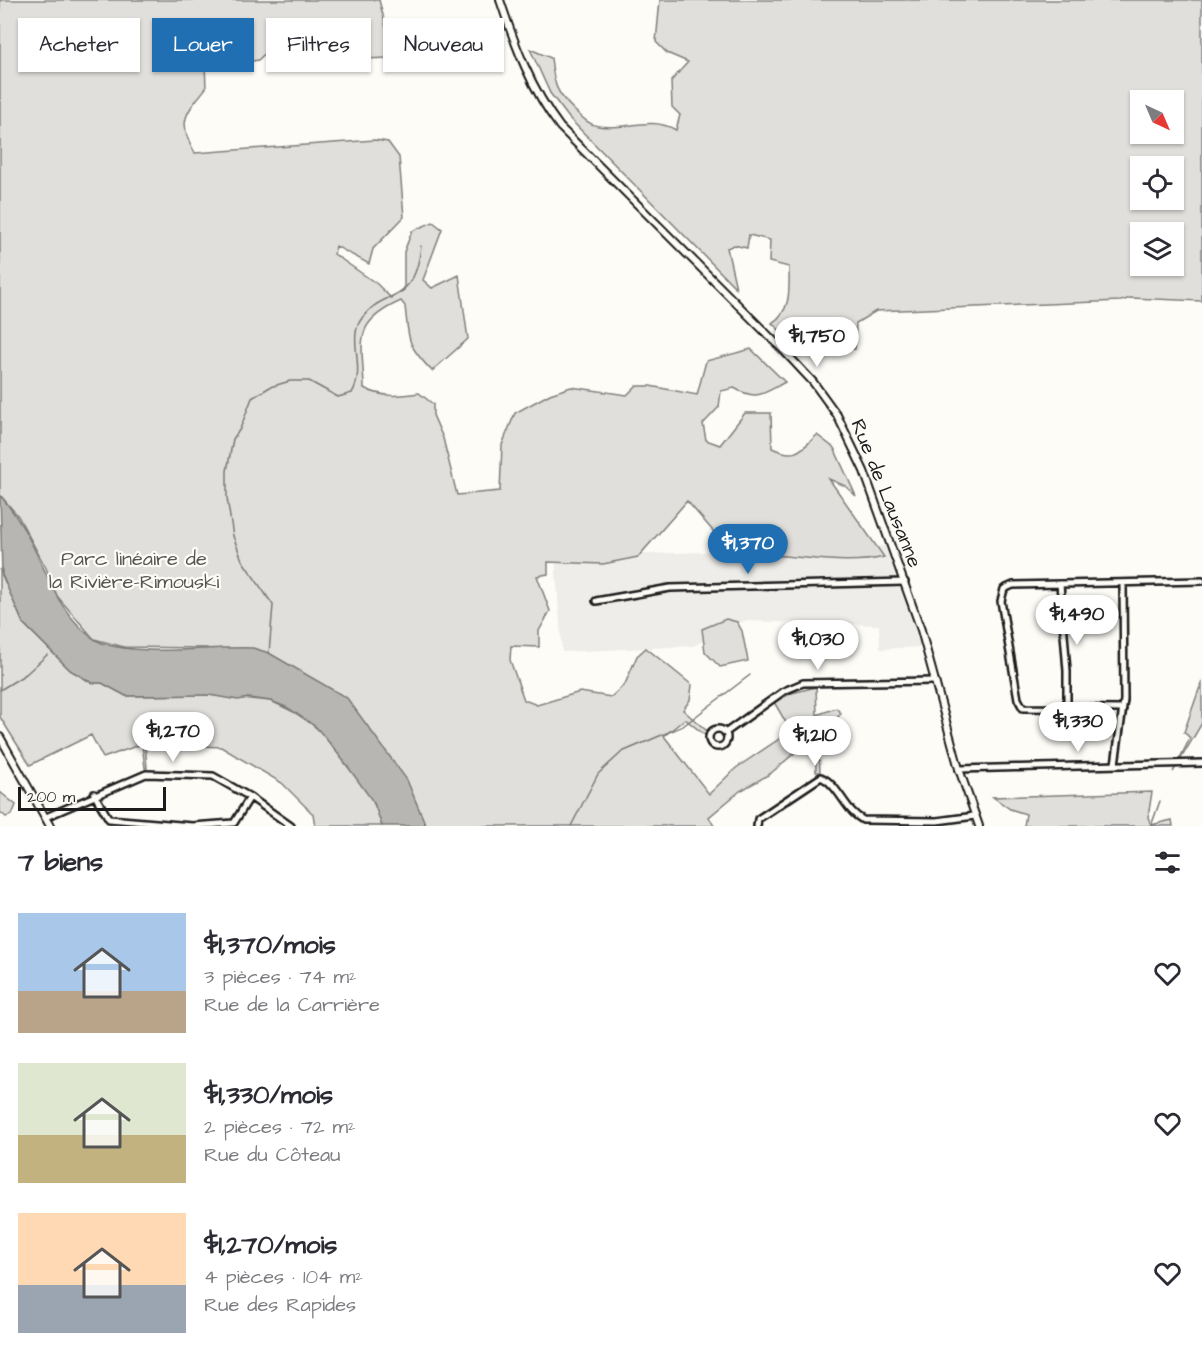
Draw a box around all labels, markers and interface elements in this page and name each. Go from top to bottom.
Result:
chip: Acheter [18,18,140,72]
chip: Louer [152,18,254,72]
chip: Filtres [266,18,371,72]
chip: Nouveau [383,18,504,72]
north arrow [1130,90,1184,144]
map controls [1130,90,1184,276]
button: locate [1130,156,1184,210]
button: layers [1130,222,1184,276]
pin: $1,750 [768,317,866,368]
text: $1,750 [789,322,845,350]
street label: Rue de Lausanne [844,415,929,572]
pin: $1,370 [699,524,797,575]
text: $1,370 [722,529,774,557]
park label: Parc linéaire de la Rivière-Rimouski [49,545,219,596]
pin: $1,490 [1028,595,1126,646]
text: $1,490 [1050,600,1104,628]
pin: $1,030 [769,620,867,671]
text: $1,030 [792,625,844,653]
pin: $1,330 [1029,702,1127,753]
text: $1,330 [1053,707,1103,735]
pin: $1,270 [124,712,222,763]
pin: $1,210 [766,716,864,767]
text: $1,270 [146,717,200,745]
text: $1,210 [793,721,837,749]
scale bar [18,784,166,812]
text: 200 m [27,786,75,808]
text: 7 biens [18,844,103,880]
icon: filters [1151,846,1184,879]
text: $1,370/mois [204,927,336,963]
icon: home [66,937,138,1009]
icon: heart [1151,957,1184,990]
text: 3 pièces · 74 m² [204,963,357,991]
text: Rue de la Carrière [204,991,380,1019]
text: $1,330/mois [204,1077,333,1113]
icon: home [66,1087,138,1159]
icon: heart [1151,1107,1184,1140]
text: 2 pièces · 72 m² [204,1113,356,1141]
text: Rue du Côteau [204,1141,340,1169]
text: $1,270/mois [204,1227,337,1263]
icon: home [66,1237,138,1309]
icon: heart [1151,1257,1184,1290]
text: 4 pièces · 104 m² [204,1263,363,1291]
text: Rue des Rapides [204,1291,356,1319]

